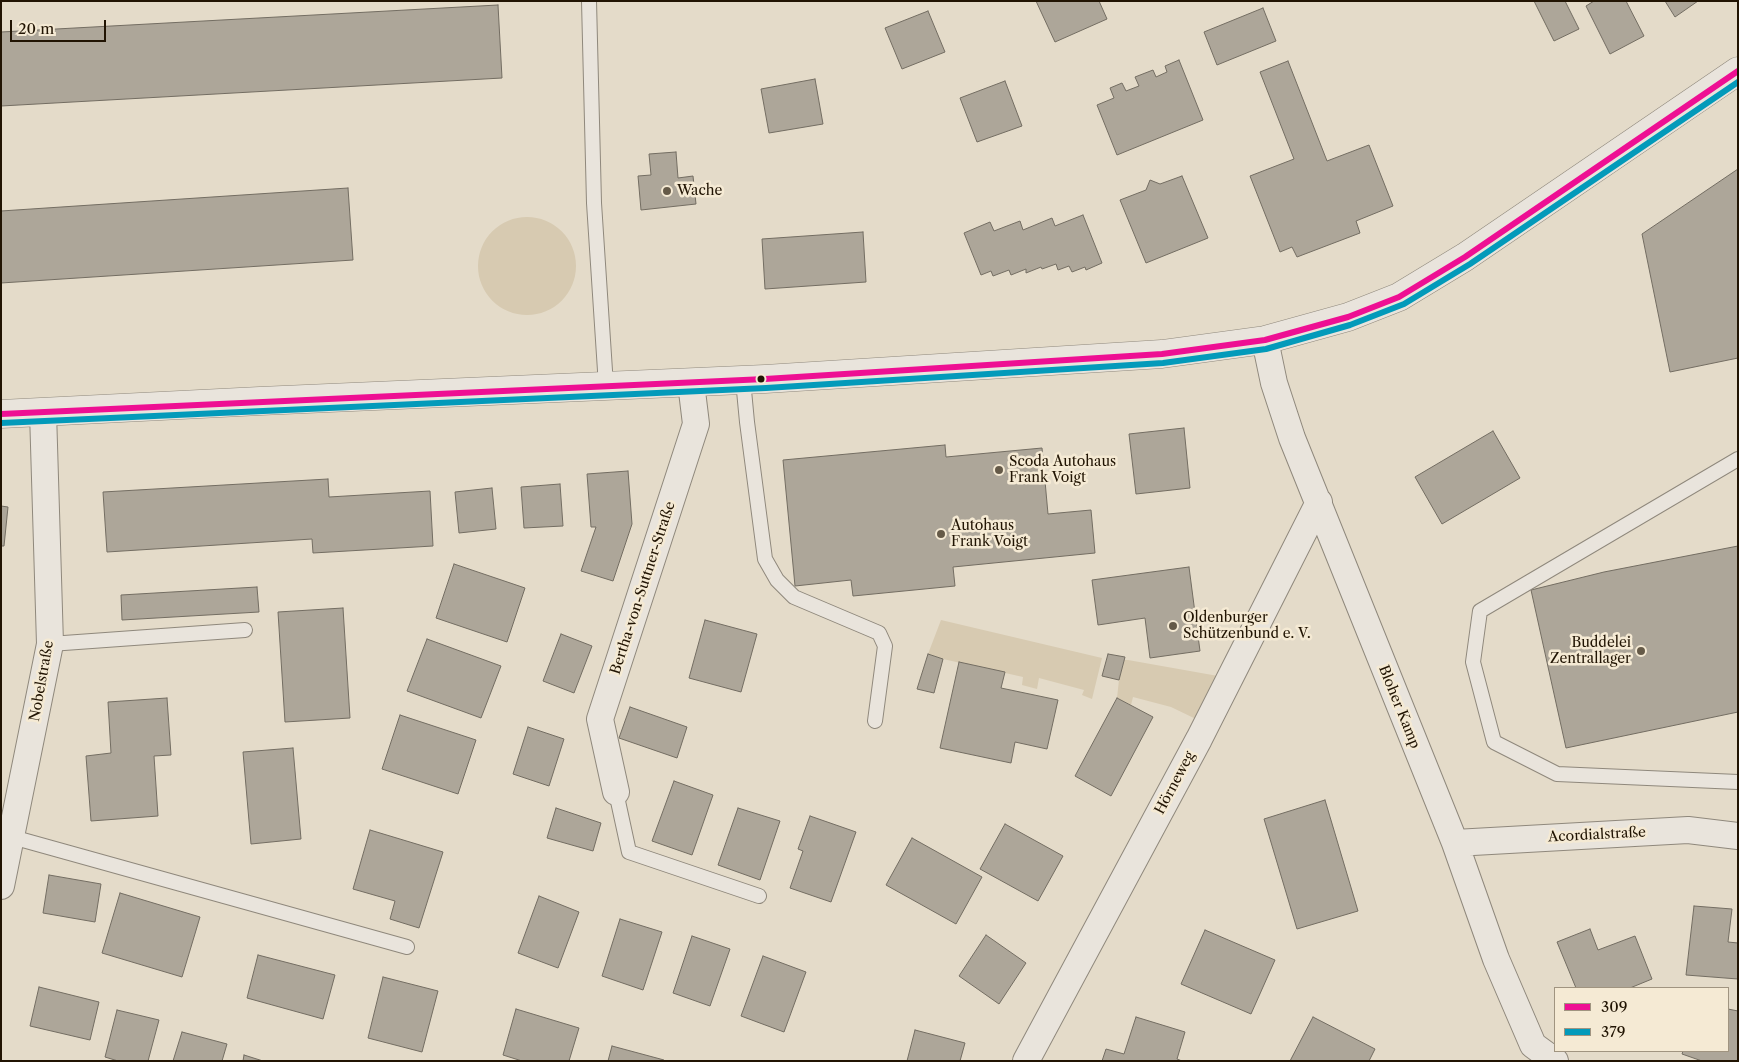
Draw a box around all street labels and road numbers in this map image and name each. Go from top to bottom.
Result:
street label: Bertha-von-Suttner-Straße [607,499,679,677]
street label: Nobelstraße [27,639,57,723]
street label: Bloher Kamp [1375,663,1423,751]
street label: Hörneweg [1151,749,1199,817]
street label: Acordialstraße [1548,824,1646,846]

